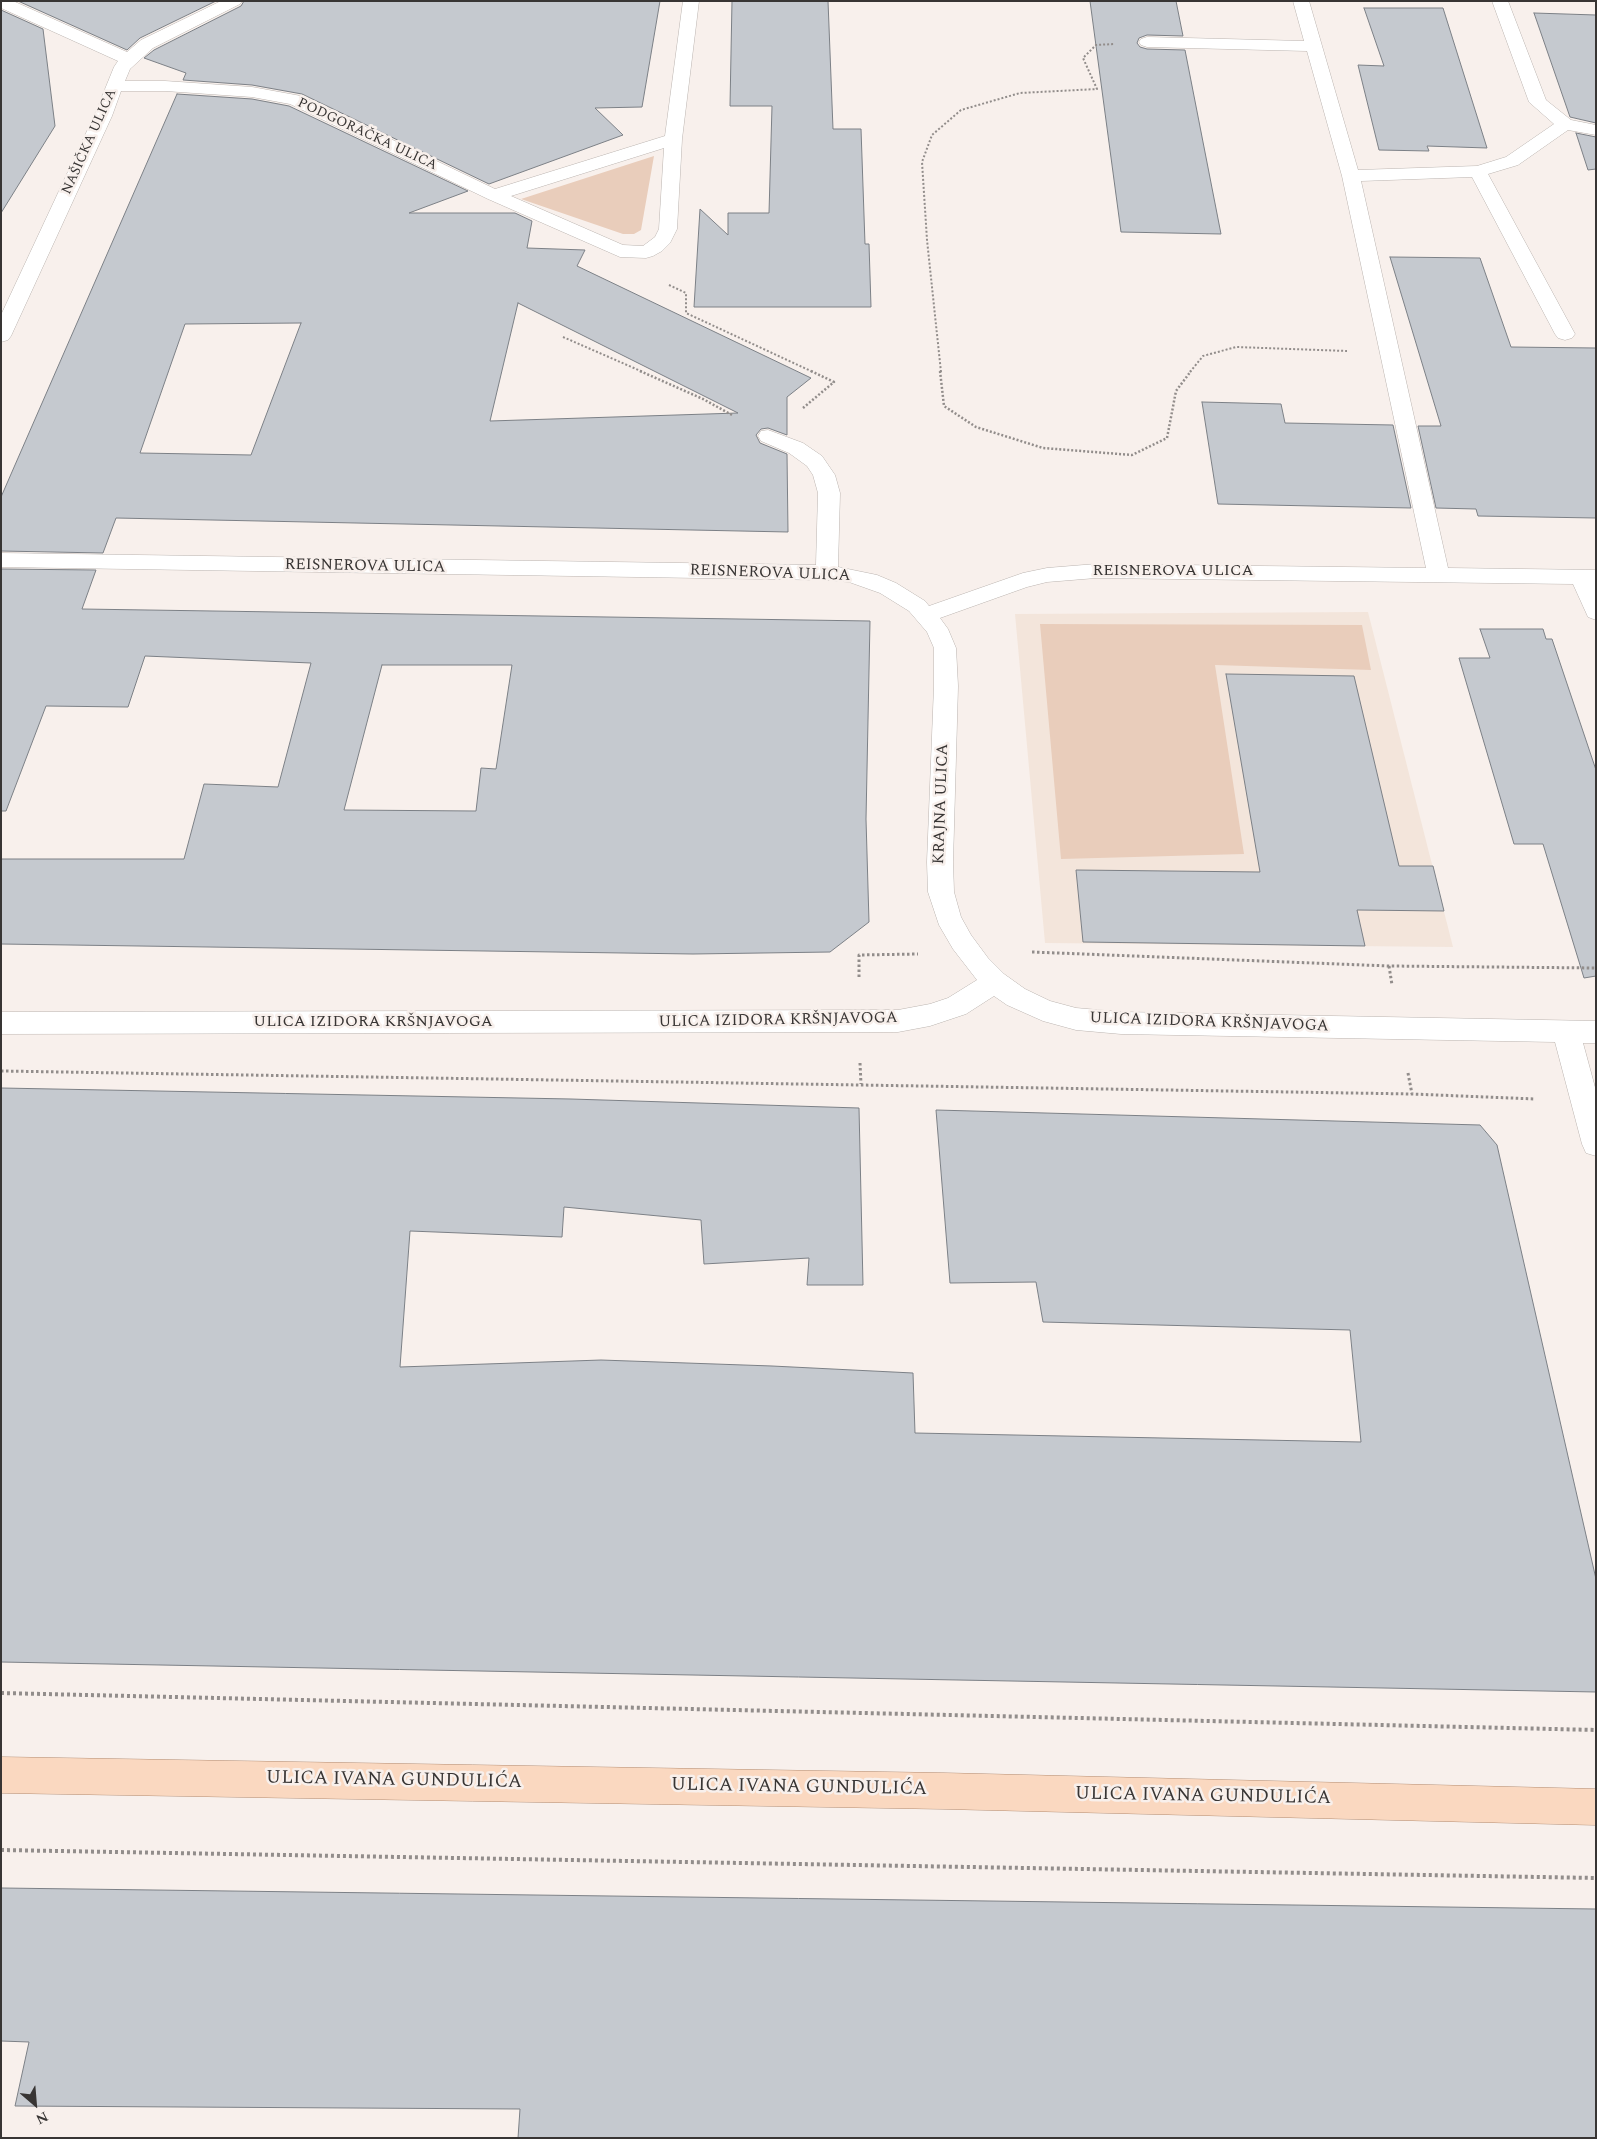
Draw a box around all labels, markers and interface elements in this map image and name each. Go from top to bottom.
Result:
street label: NAŠIČKA ULICA [59,87,121,197]
street label: PODGORAČKA ULICA [294,95,440,175]
street label: REISNEROVA ULICA [284,556,446,578]
street label: REISNEROVA ULICA [689,562,851,586]
street label: REISNEROVA ULICA [1093,562,1253,582]
street label: KRAJNA ULICA [930,743,954,865]
street label: ULICA IZIDORA KRŠNJAVOGA [658,1009,898,1033]
street label: ULICA IZIDORA KRŠNJAVOGA [1089,1009,1329,1037]
street label: ULICA IZIDORA KRŠNJAVOGA [253,1013,493,1033]
street label: ULICA IVANA GUNDULIĆA [266,1767,522,1795]
street label: ULICA IVANA GUNDULIĆA [671,1774,927,1802]
street label: ULICA IVANA GUNDULIĆA [1075,1783,1331,1811]
north arrow [10,2079,60,2129]
text: N [32,2106,52,2130]

